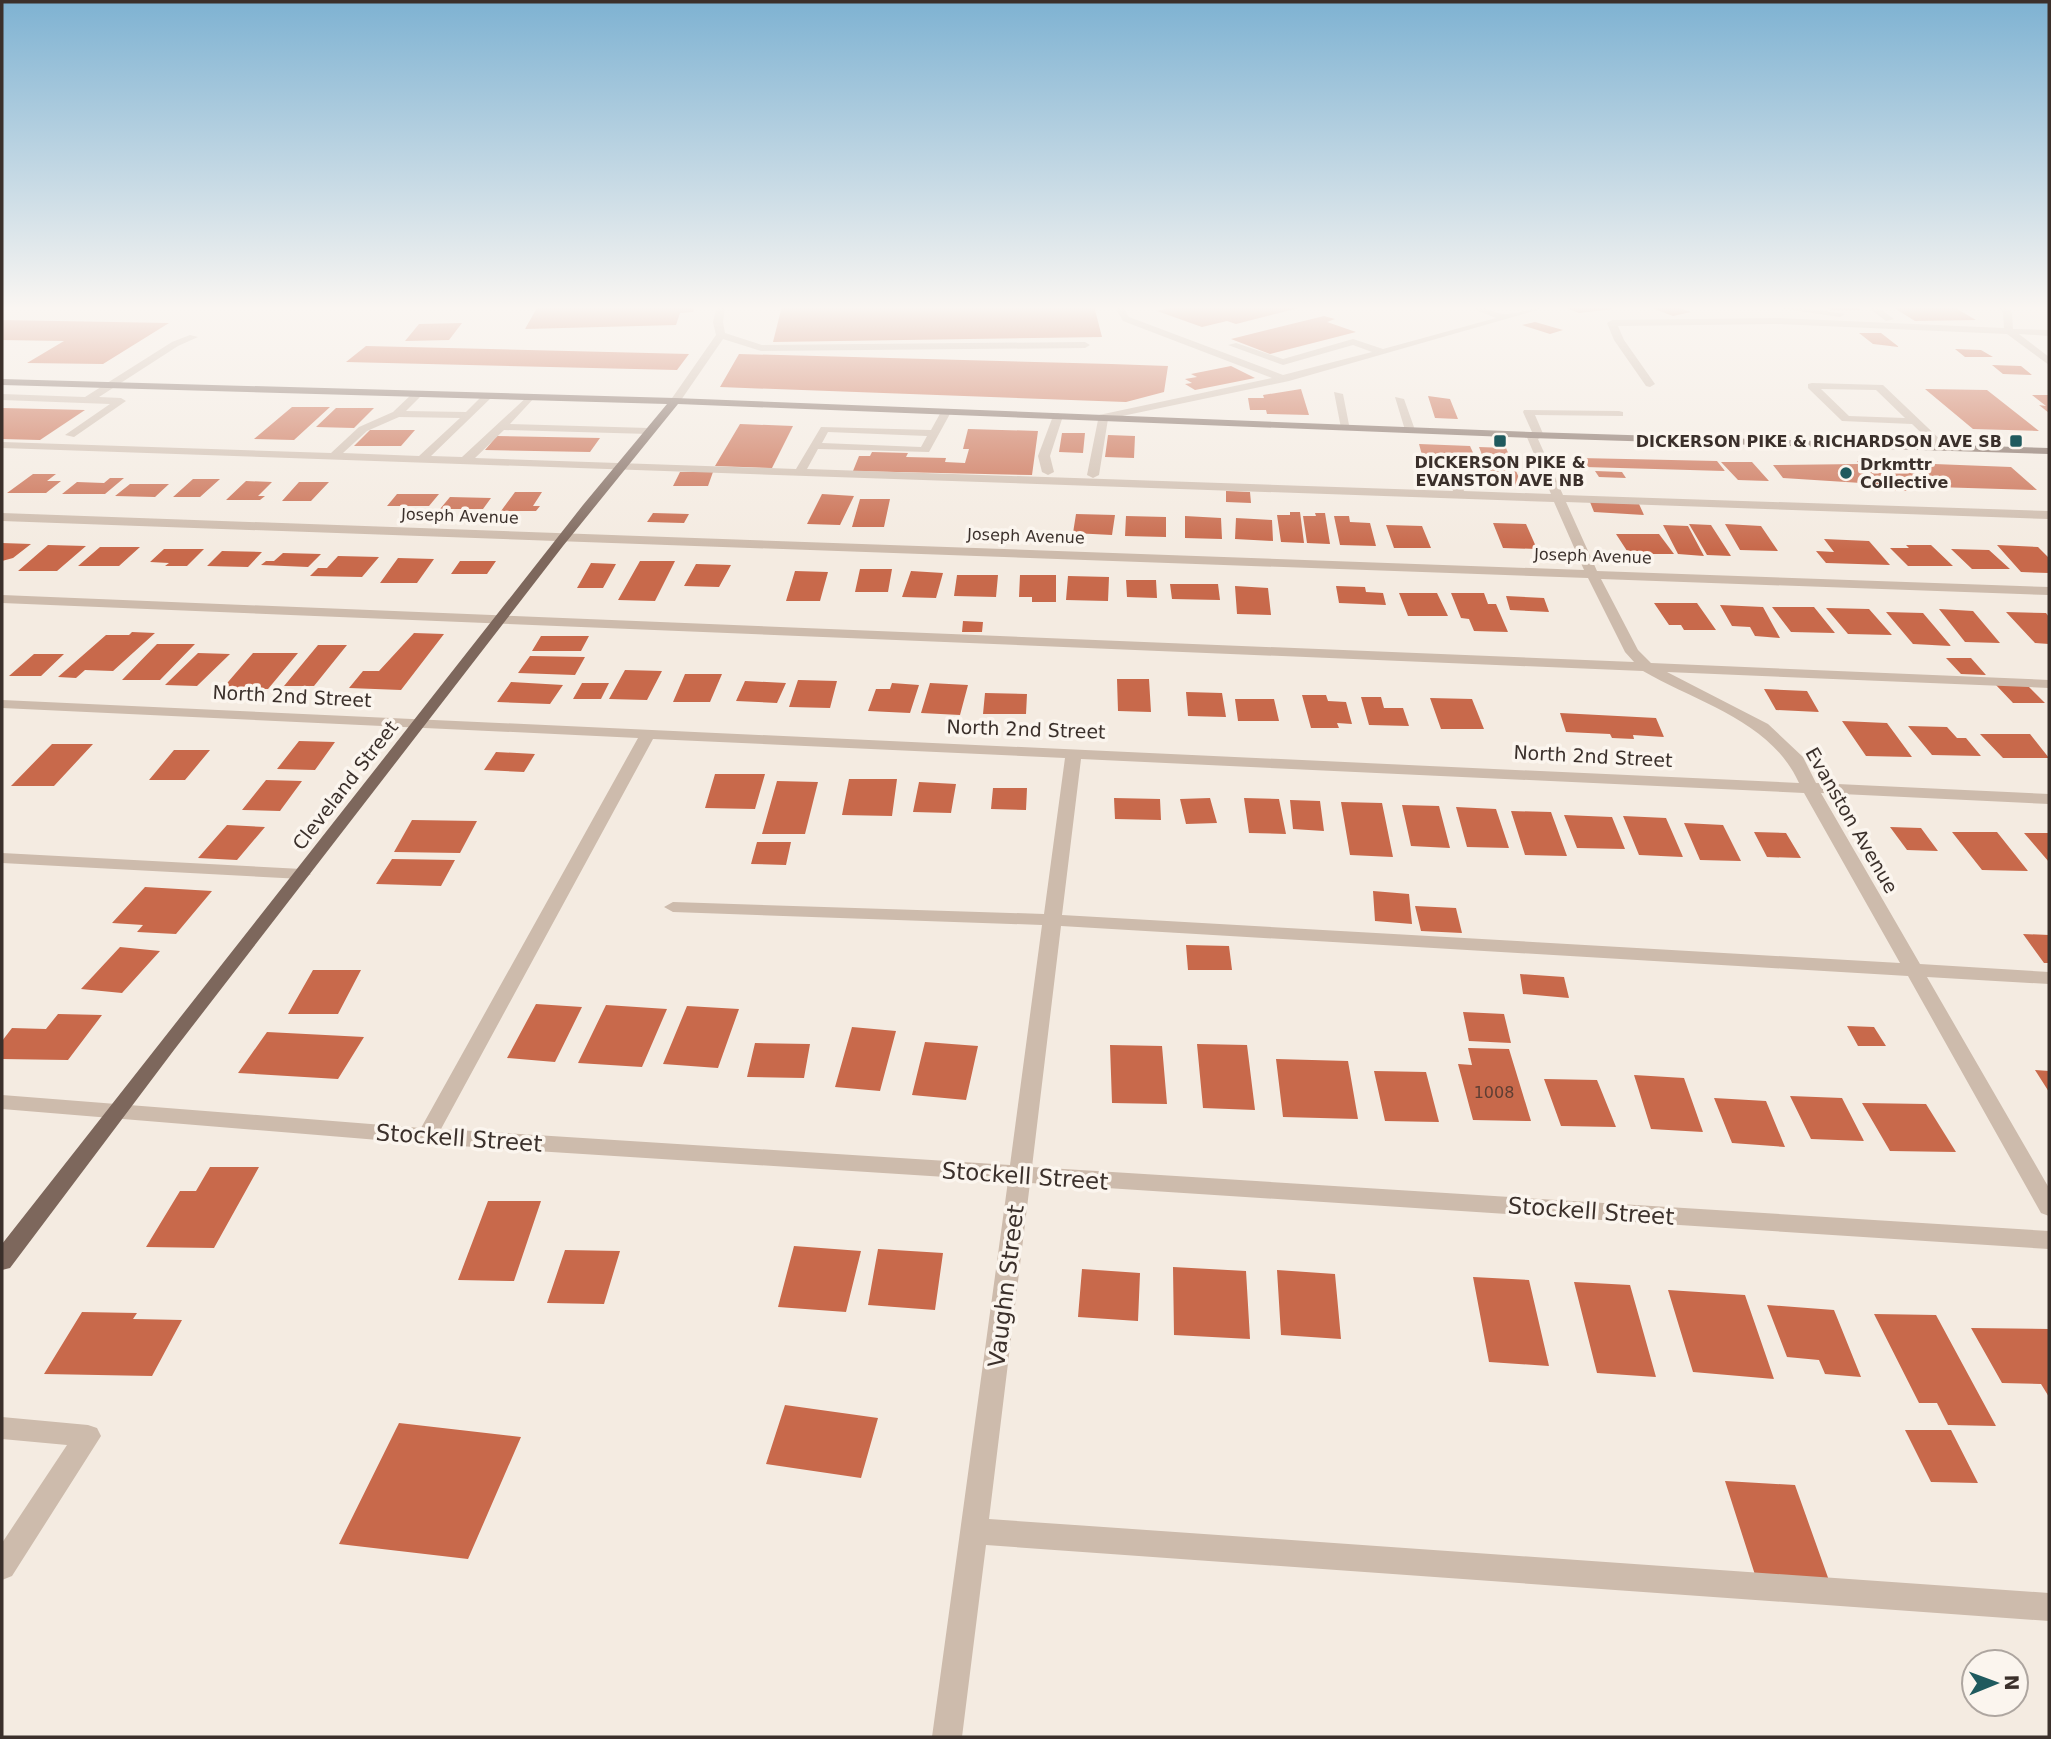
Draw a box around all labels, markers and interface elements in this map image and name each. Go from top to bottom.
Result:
place label: DICKERSON PIKE & RICHARDSON AVE SB [1636,432,2002,451]
marker: DICKERSON PIKE & EVANSTON AVE NB [1492,433,1508,449]
marker: DICKERSON PIKE & RICHARDSON AVE SB [2008,433,2024,449]
place label: DICKERSON PIKE & EVANSTON AVE NB [1414,453,1586,490]
place label: Drkmttr Collective [1860,455,1949,492]
marker: Drkmttr Collective [1838,465,1854,481]
street label: Joseph Avenue [400,504,519,528]
street label: Joseph Avenue [966,524,1085,548]
street label: Joseph Avenue [1533,544,1652,568]
street label: North 2nd Street [212,681,372,711]
street label: North 2nd Street [946,715,1106,743]
street label: Cleveland Street [288,716,402,854]
street label: North 2nd Street [1513,741,1673,771]
street label: Evanston Avenue [1801,743,1903,897]
house number: 1008 [1474,1083,1514,1102]
street label: Stockell Street [375,1119,543,1157]
street label: Stockell Street [941,1157,1109,1195]
street label: Stockell Street [1507,1192,1675,1230]
street label: Vaughn Street [983,1203,1029,1369]
north arrow [1960,1648,2030,1718]
text: N [2001,1675,2023,1691]

